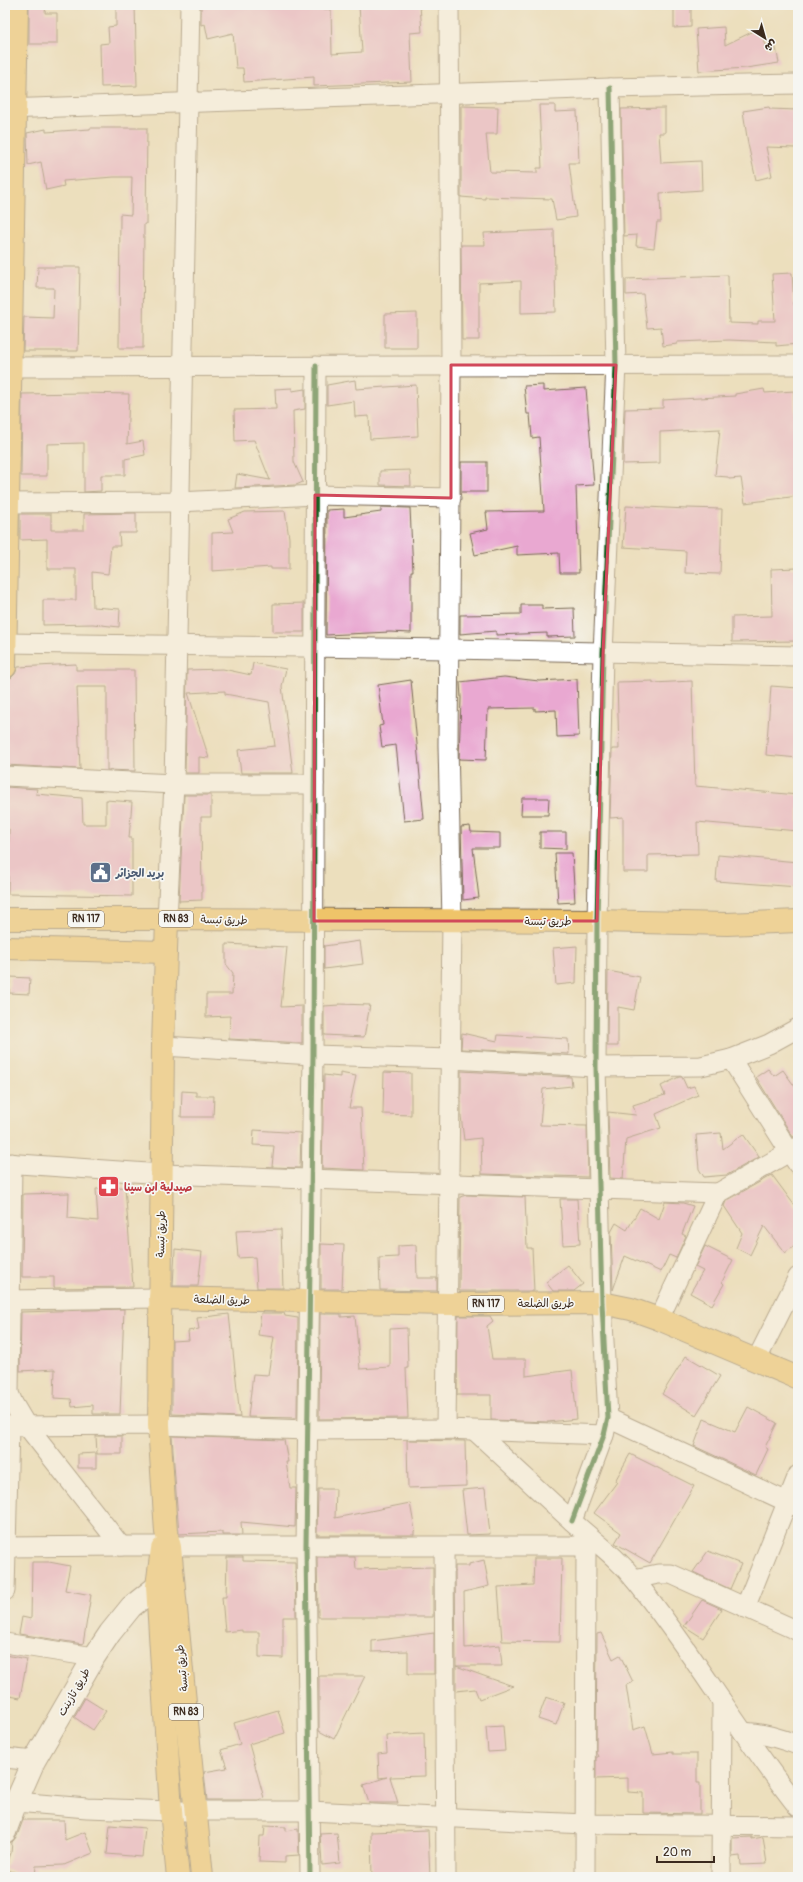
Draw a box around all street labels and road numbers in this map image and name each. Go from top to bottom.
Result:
road number: RN 117 [68,911,104,927]
road number: RN 83 [159,911,193,927]
street label: طريق تبسة [200,913,248,928]
street label: طريق تبسة [525,915,571,929]
street label: طريق تبسة [154,1210,169,1258]
street label: طريق الضلعة [194,1293,250,1307]
road number: RN 117 [468,1296,504,1312]
street label: طريق الضلعة [518,1297,574,1310]
street label: طريق تبسة [173,1644,192,1692]
street label: طريق تازبنت [55,1666,94,1719]
road number: RN 83 [169,1704,203,1720]

